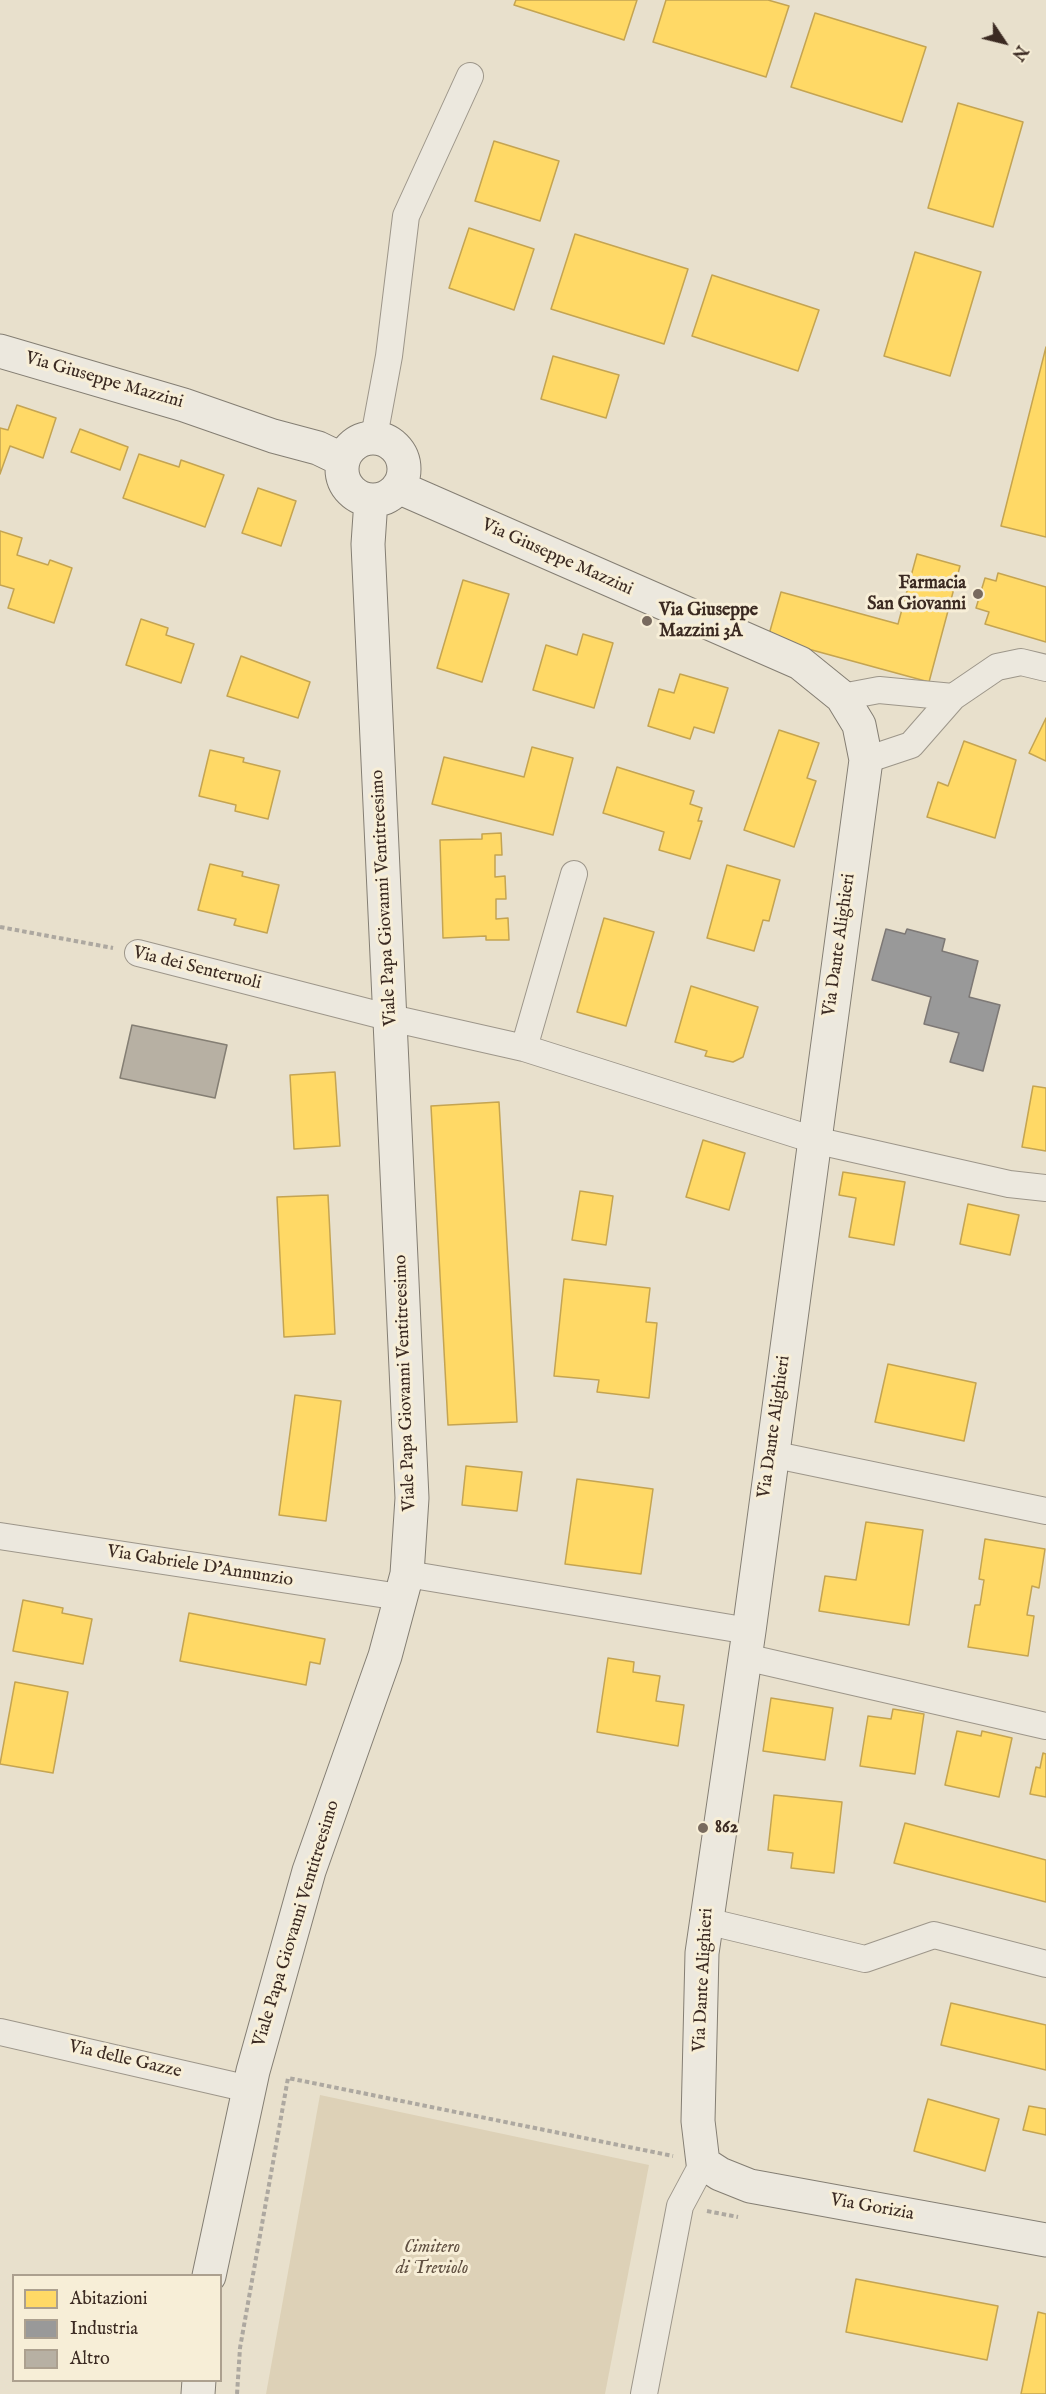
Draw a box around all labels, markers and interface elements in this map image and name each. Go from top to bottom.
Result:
north arrow [974,12,1034,72]
text: N [1007,41,1031,64]
street label: Via Giuseppe Mazzini [22,348,186,414]
street label: Via Giuseppe Mazzini [478,515,636,601]
place label: Farmacia San Giovanni [867,573,966,616]
marker: Farmacia San Giovanni [971,587,985,601]
place label: Via Giuseppe Mazzini 3A [659,600,758,642]
marker: Via Giuseppe Mazzini 3A [640,614,654,628]
street label: Viale Papa Giovanni Ventitreesimo [367,769,403,1027]
street label: Via Dante Alighieri [819,872,861,1018]
street label: Via dei Senteruoli [131,943,263,995]
street label: Viale Papa Giovanni Ventitreesimo [391,1254,421,1512]
street label: Via Dante Alighieri [754,1354,796,1500]
street label: Via Gabriele D'Annunzio [105,1542,295,1592]
street label: Viale Papa Giovanni Ventitreesimo [249,1798,345,2050]
place label: 862 [715,1817,738,1839]
marker: 862 [696,1821,710,1835]
street label: Via Dante Alighieri [689,1907,719,2053]
street label: Via delle Gazze [66,2037,184,2083]
street label: Via Gorizia [828,2190,916,2226]
park label: Cimitero di Treviolo [396,2237,468,2280]
legend [12,2274,222,2382]
text: Abitazioni [70,2288,148,2311]
text: Industria [70,2318,138,2341]
text: Altro [70,2348,110,2371]

